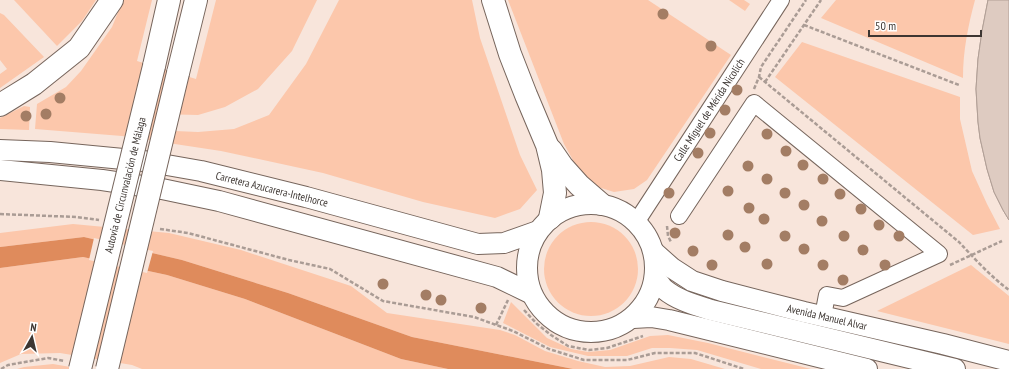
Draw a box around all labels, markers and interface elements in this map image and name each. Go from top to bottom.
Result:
scale bar [869,12,981,38]
text: 50 m [875,18,896,33]
street label: Calle Miguel de Mérida Nicolich [670,56,748,164]
street label: Autovía de Circunvalación de Málaga [101,116,149,254]
street label: Carretera Azucarera-Intelhorce [214,168,330,210]
street label: Avenida Manuel Alvar [785,301,869,333]
north arrow [12,317,52,357]
text: N [29,320,37,334]

